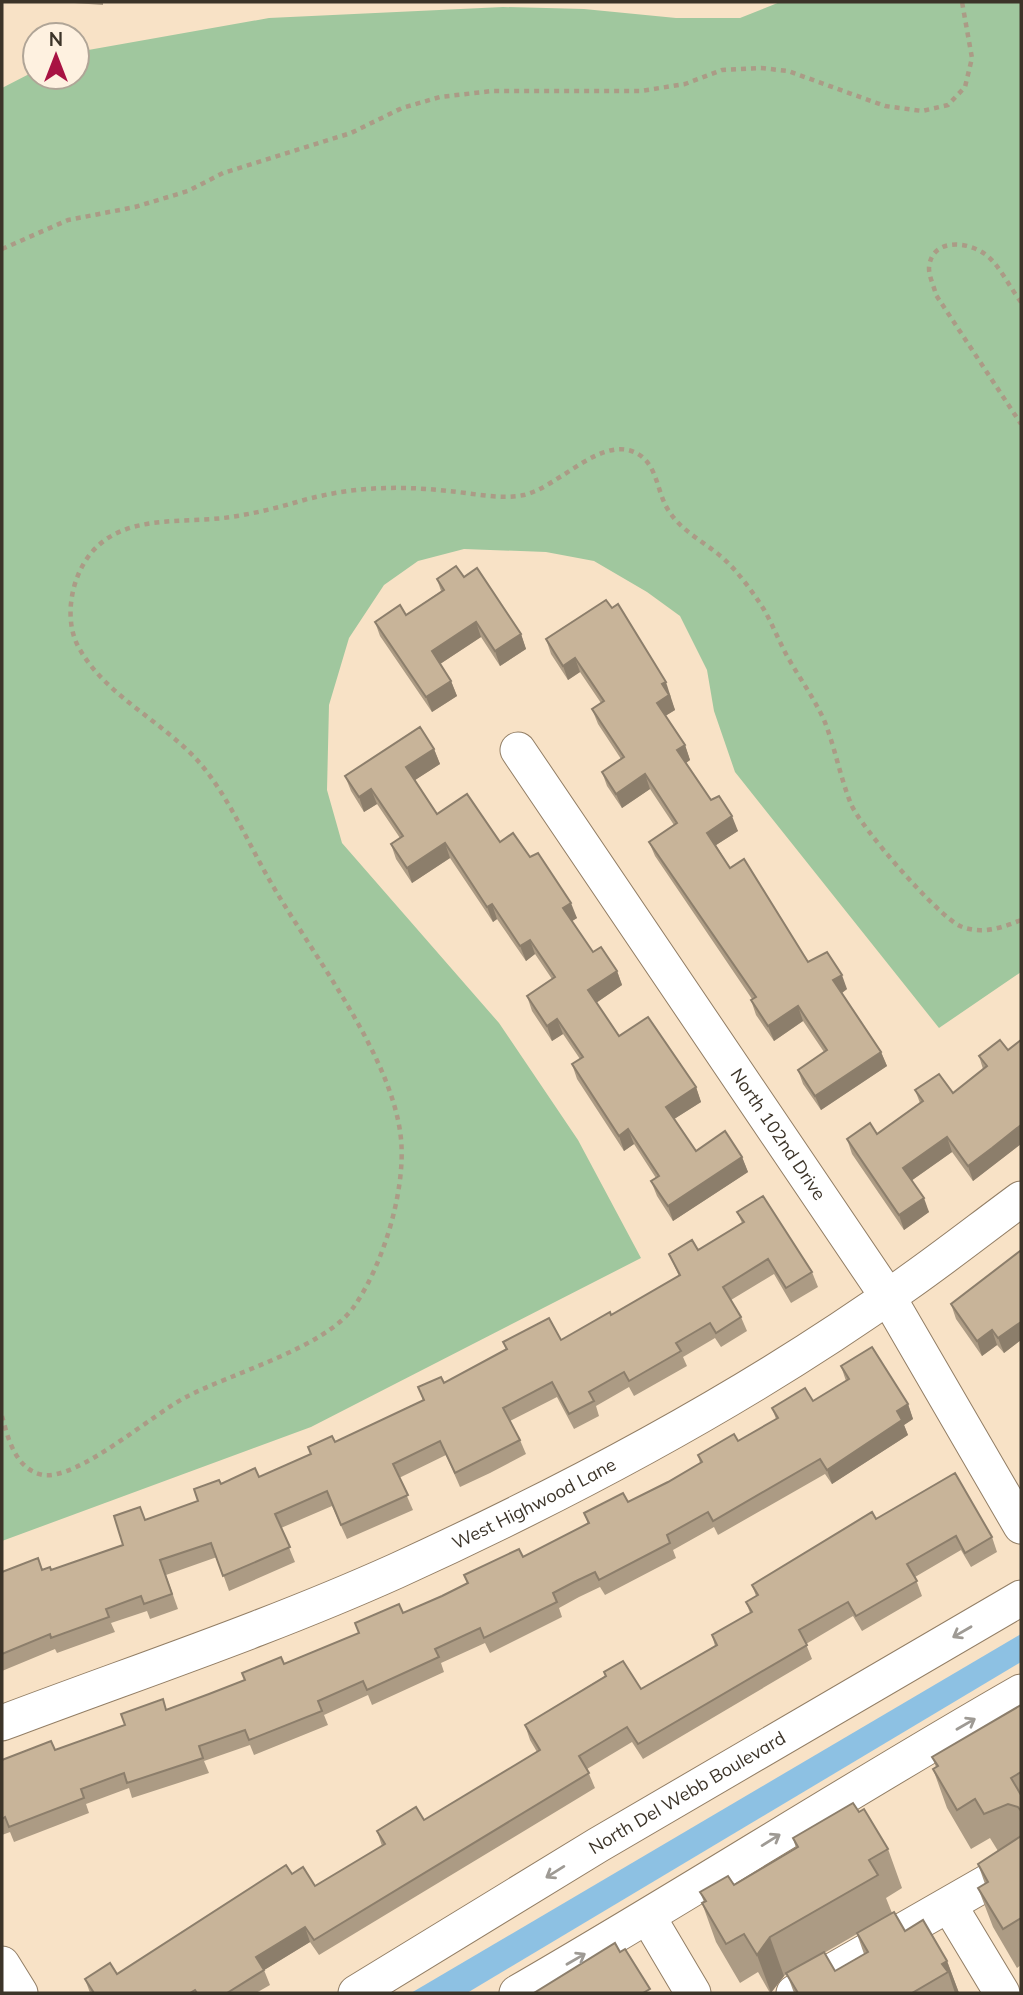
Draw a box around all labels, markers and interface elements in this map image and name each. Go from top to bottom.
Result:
north arrow [21,21,91,91]
text: N [49,27,63,51]
street label: North 102nd Drive [726,1064,831,1204]
street label: West Highwood Lane [448,1452,620,1554]
one-way arrow [952,1626,973,1639]
one-way arrow [955,1717,975,1731]
street label: North Del Webb Boulevard [584,1726,790,1859]
one-way arrow [760,1833,780,1847]
one-way arrow [545,1865,565,1879]
one-way arrow [566,1952,586,1966]

